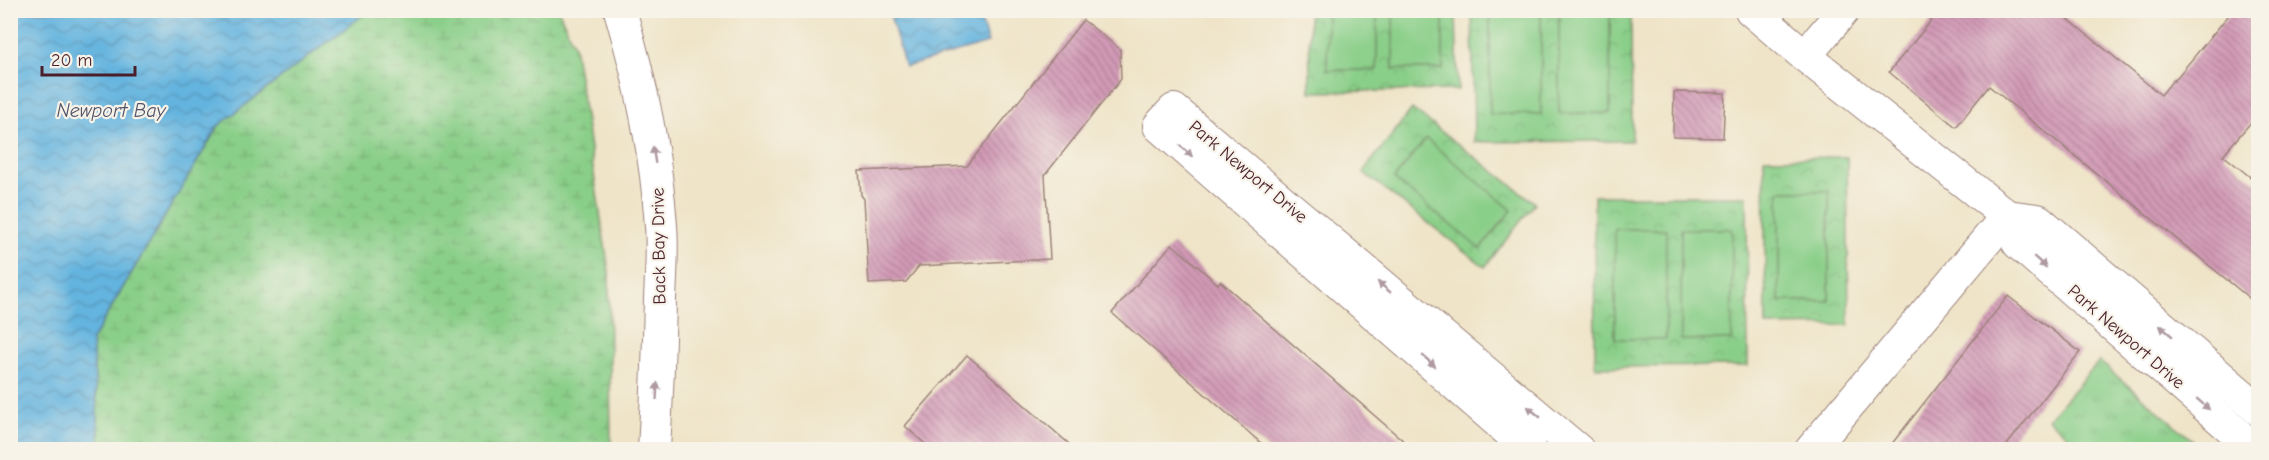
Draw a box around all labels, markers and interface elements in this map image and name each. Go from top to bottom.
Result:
scale bar [42,39,135,77]
text: 20 m [51,50,92,71]
water label: Newport Bay [57,99,167,122]
street label: Park Newport Drive [1184,116,1312,228]
one-way arrow [1179,144,1194,158]
one-way arrow [649,145,658,164]
street label: Back Bay Drive [647,187,671,305]
one-way arrow [2032,256,2048,269]
one-way arrow [1376,280,1392,293]
street label: Park Newport Drive [2063,280,2189,394]
one-way arrow [2158,324,2174,337]
one-way arrow [1421,354,1436,367]
one-way arrow [652,382,662,401]
one-way arrow [2195,397,2210,410]
one-way arrow [1527,406,1542,419]

